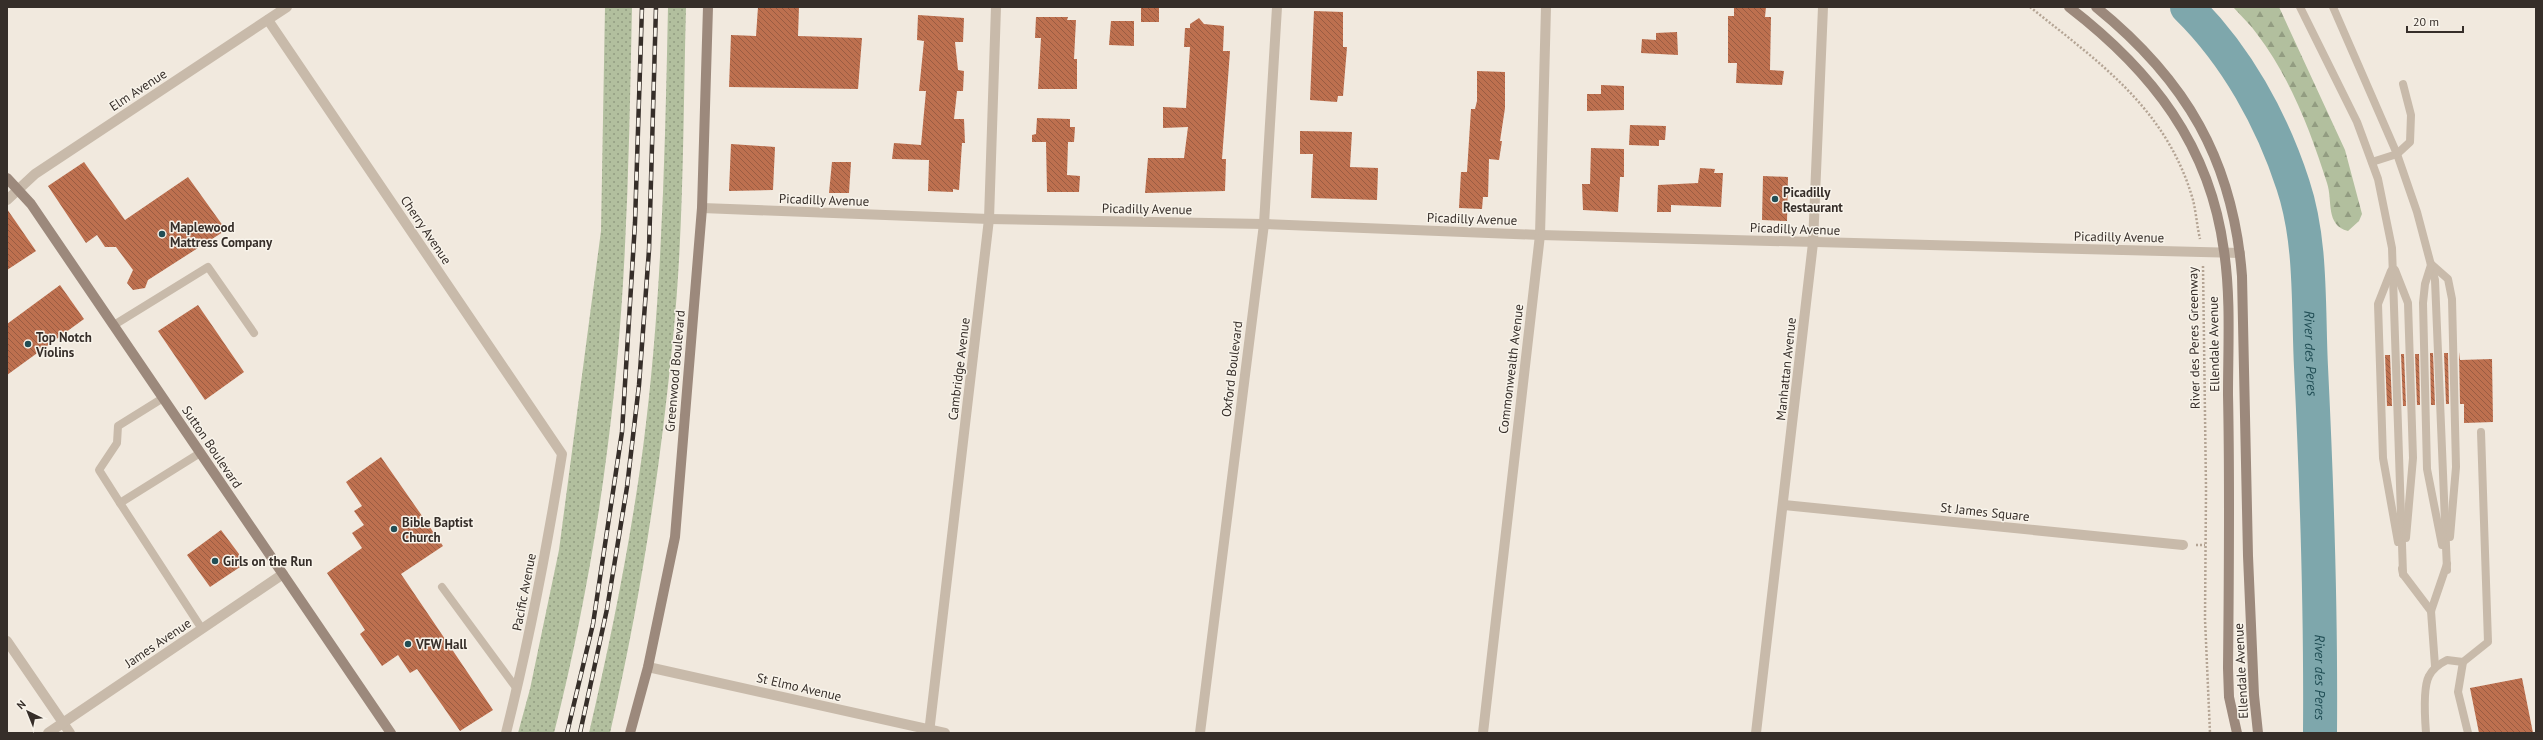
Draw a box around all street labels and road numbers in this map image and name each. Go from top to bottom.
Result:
street label: Elm Avenue [106,65,170,115]
street label: Picadilly Avenue [779,190,869,210]
street label: Cherry Avenue [397,192,455,268]
street label: Picadilly Avenue [1102,200,1192,218]
street label: Picadilly Avenue [1427,209,1517,229]
street label: Picadilly Avenue [1750,219,1840,239]
street label: Picadilly Avenue [2074,228,2164,246]
street label: River des Peres Greenway [2184,267,2204,409]
street label: Ellendale Avenue [2205,296,2223,392]
street label: Commonwealth Avenue [1495,303,1527,435]
street label: Greenwood Boulevard [661,309,689,433]
street label: Cambridge Avenue [944,317,974,421]
street label: Manhattan Avenue [1772,317,1800,421]
street label: Oxford Boulevard [1218,320,1246,418]
street label: Sutton Boulevard [178,402,246,492]
street label: St James Square [1940,499,2030,525]
street label: Pacific Avenue [508,552,540,632]
street label: James Avenue [121,615,194,672]
street label: Ellendale Avenue [2230,623,2252,719]
street label: St Elmo Avenue [755,669,843,705]

